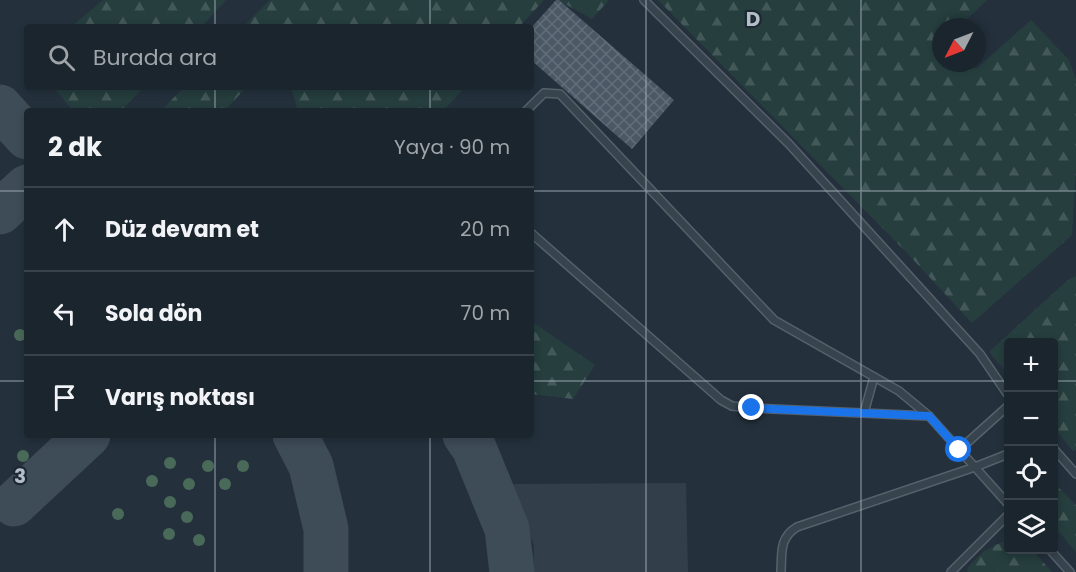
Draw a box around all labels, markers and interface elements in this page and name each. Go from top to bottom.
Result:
text: D [746,5,760,33]
north arrow [932,18,986,72]
search box [24,24,534,90]
icon: search [45,41,78,74]
text: Burada ara [93,42,217,73]
text: 2 dk [48,129,102,165]
text: Yaya · 90 m [394,133,510,161]
icon: ahead [48,213,81,246]
text: Düz devam et [105,214,259,245]
text: 20 m [460,215,510,243]
icon: left [48,297,81,330]
text: Sola dön [105,298,202,329]
text: 70 m [461,299,510,327]
map controls [1004,338,1058,554]
button: + [1004,338,1058,392]
icon: arrive [48,381,81,414]
text: Varış noktası [105,382,255,413]
button: − [1004,392,1058,446]
route end [738,394,764,420]
route start [945,436,971,462]
button: locate [1004,446,1058,500]
text: 3 [14,462,26,490]
button: layers [1004,500,1058,554]

